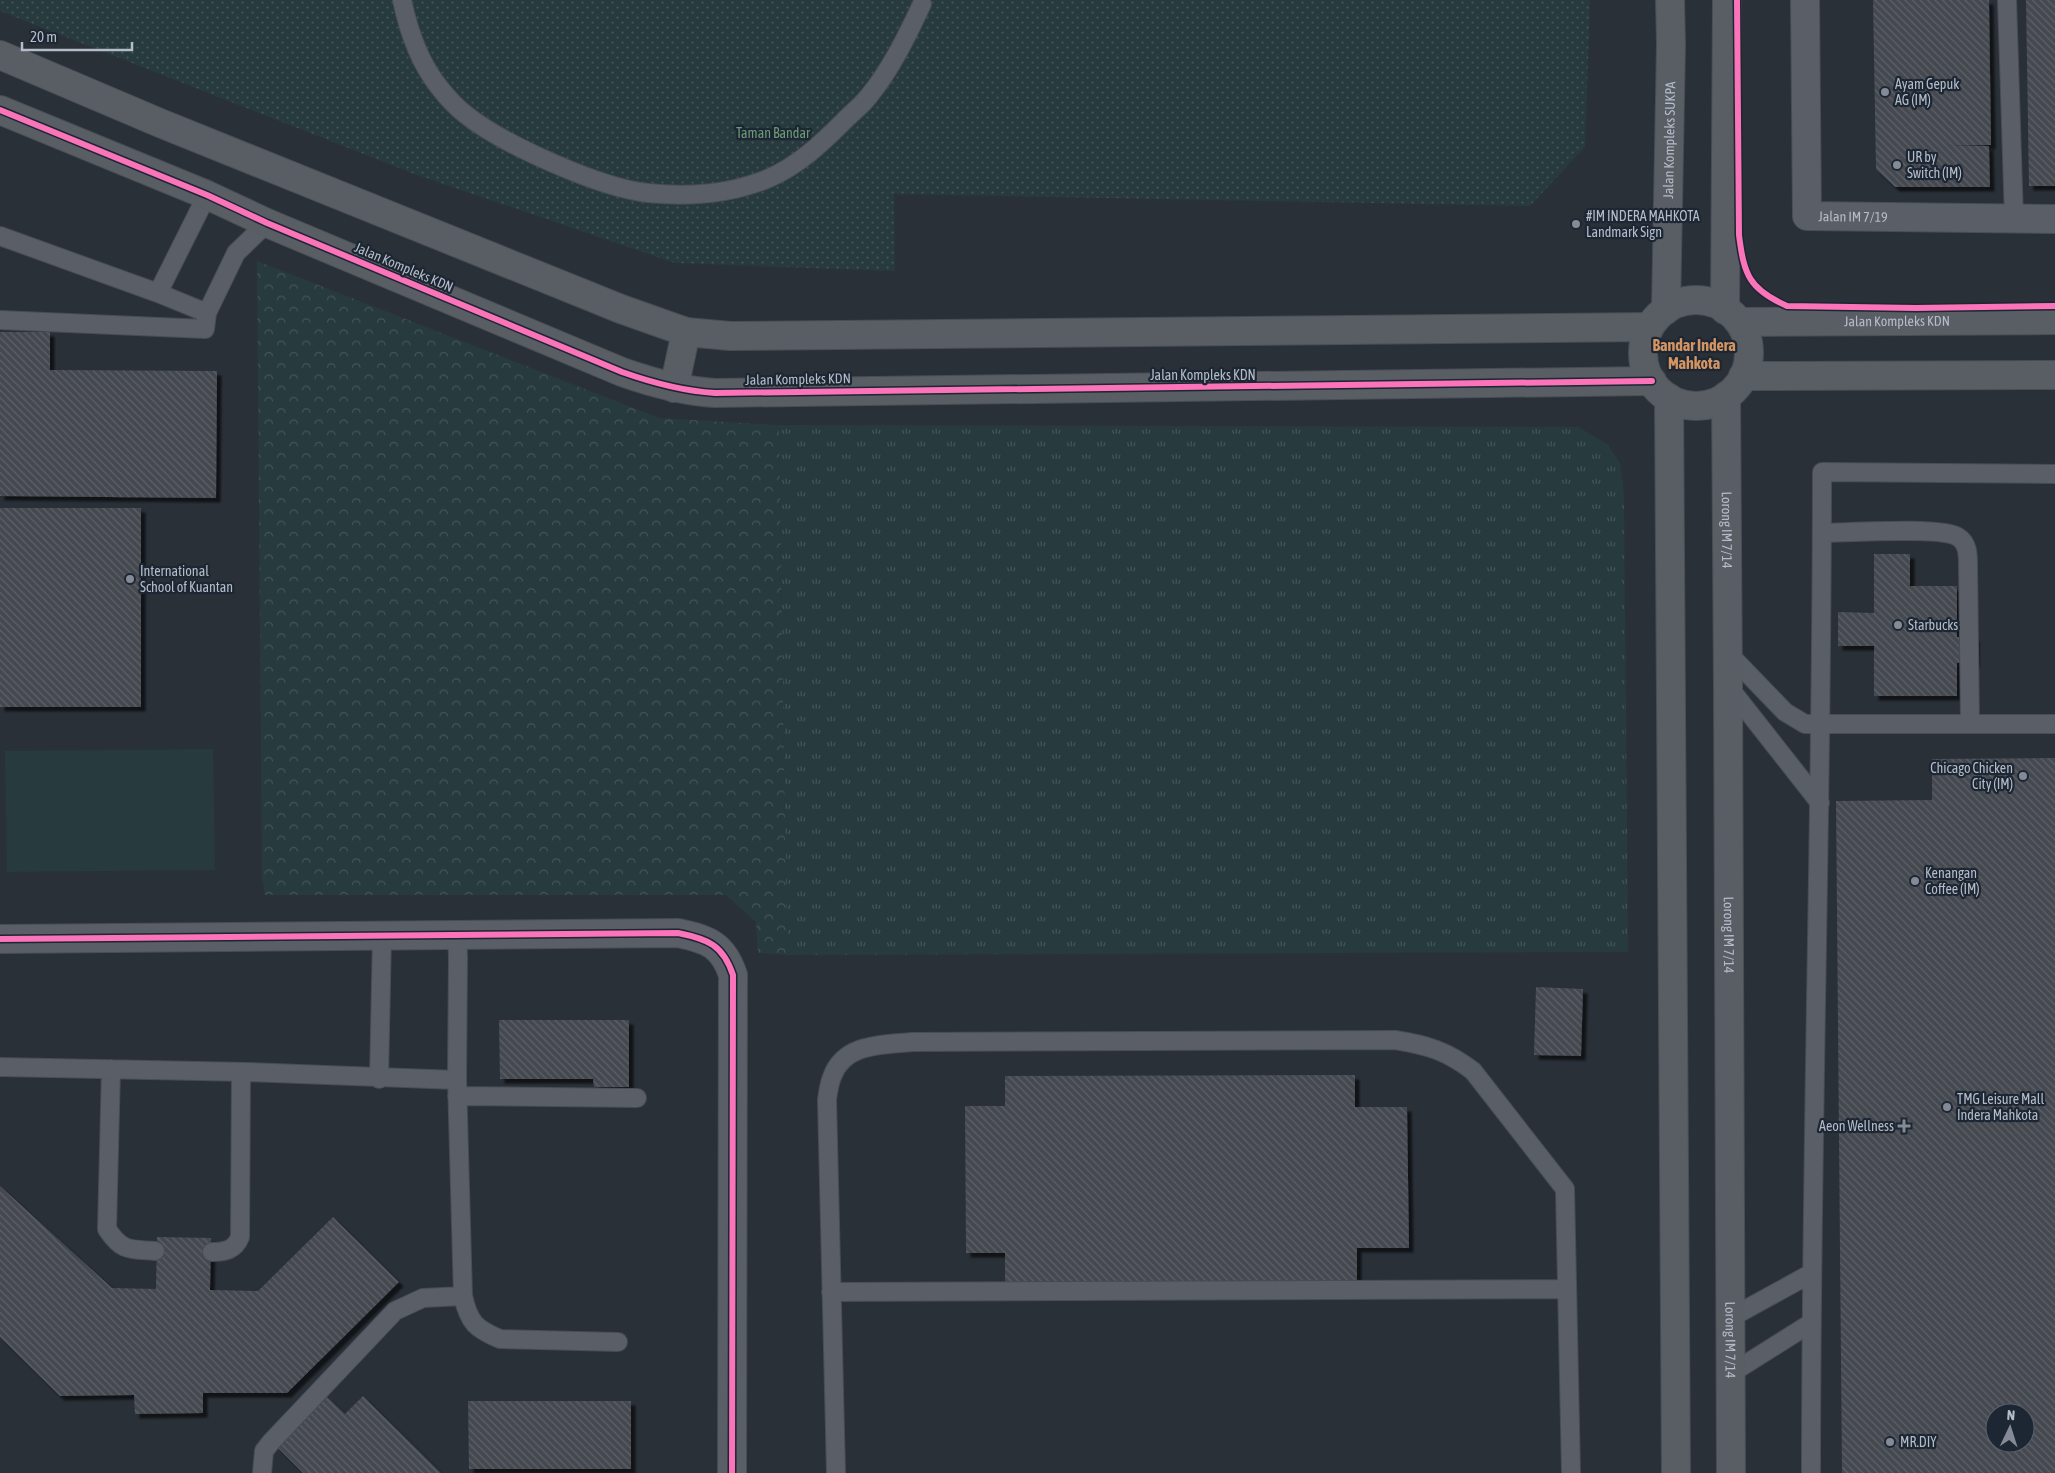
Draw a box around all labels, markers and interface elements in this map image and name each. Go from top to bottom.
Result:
scale bar [22,20,132,52]
text: 20 m [30,28,57,45]
place label: Ayam Gepuk AG (IM) [1895,76,1959,108]
street label: Jalan Kompleks SUKPA [1660,81,1678,199]
marker: Ayam Gepuk AG (IM) [1879,86,1891,98]
park label: Taman Bandar [736,125,811,141]
place label: UR by Switch (IM) [1907,149,1962,181]
marker: UR by Switch (IM) [1891,159,1903,171]
place label: #IM INDERA MAHKOTA Landmark Sign [1586,208,1700,240]
street label: Jalan IM 7/19 [1818,208,1888,225]
marker: #IM INDERA MAHKOTA Landmark Sign [1570,218,1582,230]
street label: Jalan Kompleks KDN [352,239,456,295]
street label: Jalan Kompleks KDN [1844,313,1950,329]
district label: Bandar Indera Mahkota [1652,336,1736,372]
street label: Jalan Kompleks KDN [1150,367,1256,383]
street label: Jalan Kompleks KDN [745,370,851,388]
street label: Lorong IM 7/14 [1719,491,1735,569]
place label: International School of Kuantan [140,563,233,595]
marker: International School of Kuantan [124,573,136,585]
place label: Starbucks [1908,617,1958,633]
marker: Starbucks [1892,619,1904,631]
place label: Chicago Chicken City (IM) [1930,760,2013,792]
marker: Chicago Chicken City (IM) [2017,770,2029,782]
place label: Kenangan Coffee (IM) [1925,865,1980,897]
marker: Kenangan Coffee (IM) [1909,875,1921,887]
street label: Lorong IM 7/14 [1721,897,1737,974]
place label: TMG Leisure Mall Indera Mahkota [1957,1091,2045,1123]
marker: TMG Leisure Mall Indera Mahkota [1941,1101,1953,1113]
place label: Aeon Wellness [1819,1118,1894,1134]
marker: Aeon Wellness [1898,1120,1910,1132]
street label: Lorong IM 7/14 [1722,1302,1739,1379]
north arrow [1985,1403,2035,1453]
text: N [2006,1407,2016,1423]
place label: MR.DIY [1900,1434,1937,1450]
marker: MR.DIY [1884,1436,1896,1448]

